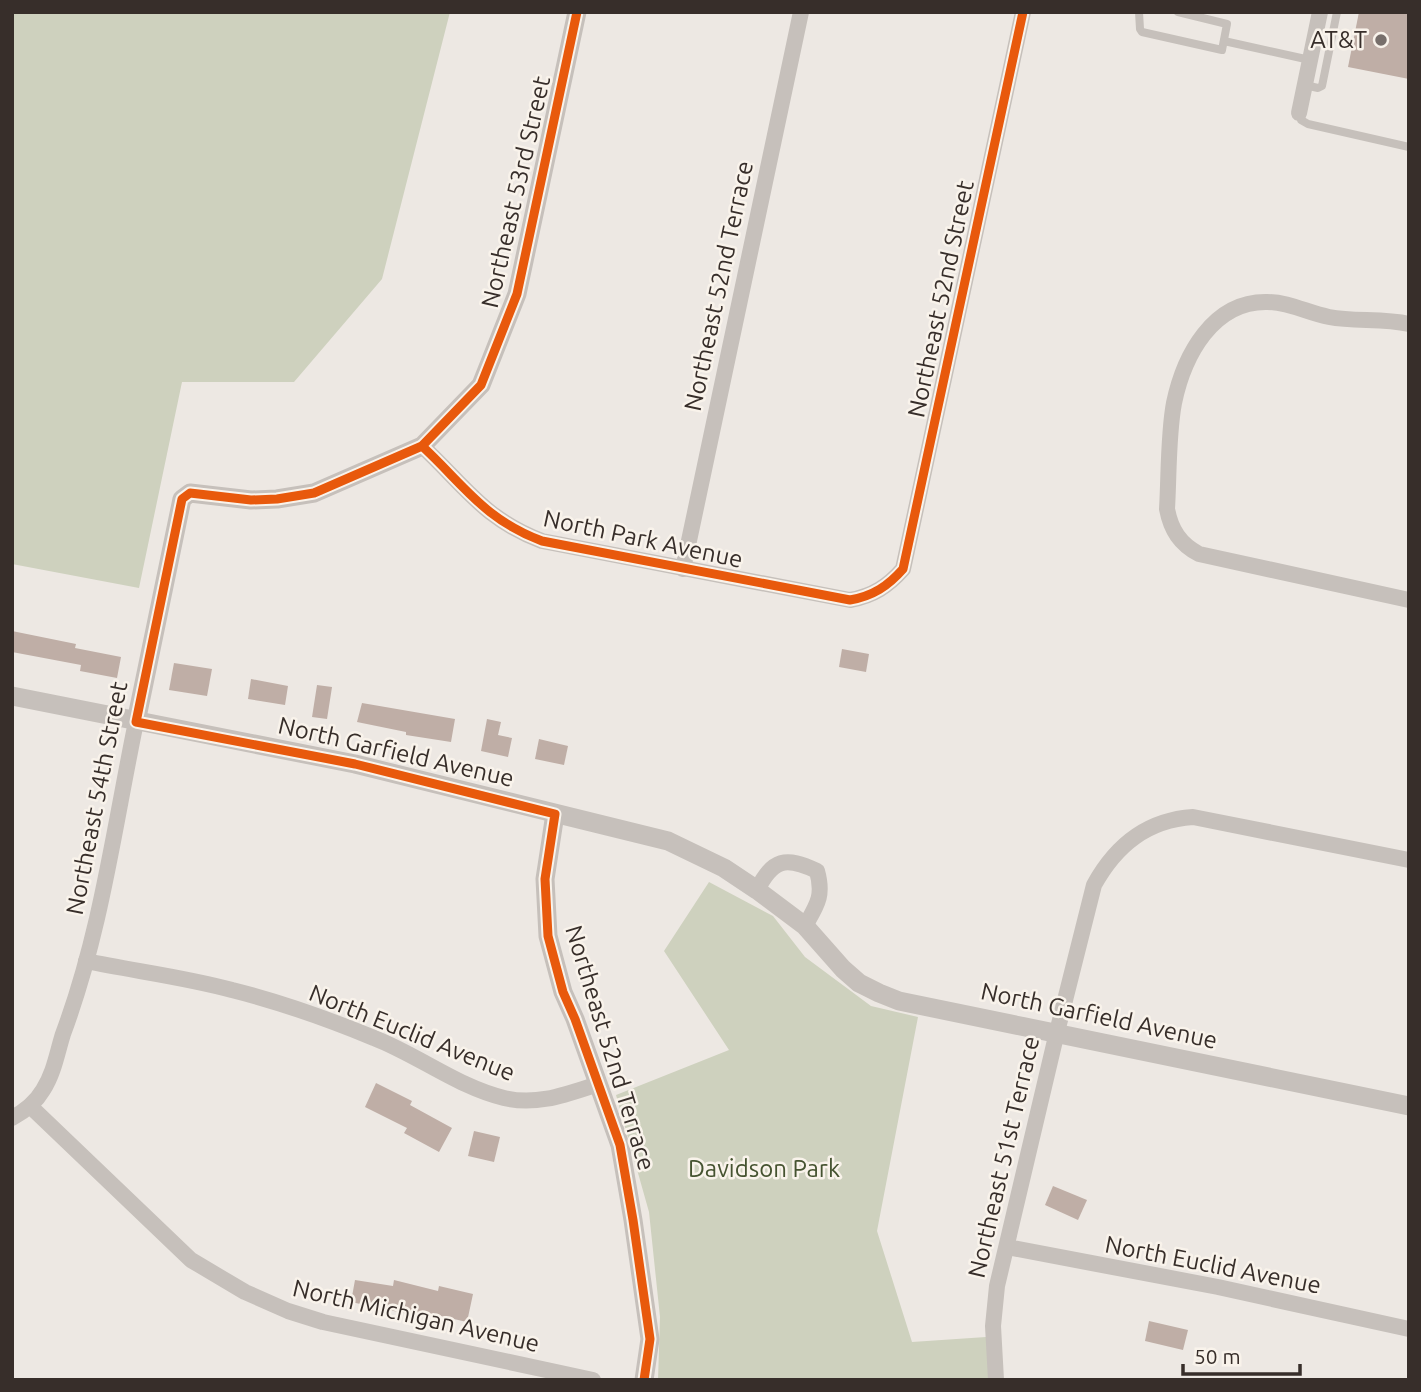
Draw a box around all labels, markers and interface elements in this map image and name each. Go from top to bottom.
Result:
place label: AT&T [1310,26,1367,53]
marker: AT&T [1373,32,1389,48]
street label: Northeast 53rd Street [476,73,555,310]
street label: Northeast 52nd Terrace [679,158,758,413]
street label: Northeast 52nd Street [902,177,979,420]
street label: North Park Avenue [541,504,745,573]
street label: Northeast 54th Street [61,678,132,917]
street label: North Garfield Avenue [276,711,517,792]
street label: Northeast 52nd Terrace [560,922,661,1174]
street label: North Garfield Avenue [978,977,1220,1054]
street label: North Euclid Avenue [305,979,519,1086]
street label: Northeast 51st Terrace [963,1033,1044,1280]
park label: Davidson Park [688,1155,840,1182]
street label: North Euclid Avenue [1103,1230,1323,1299]
street label: North Michigan Avenue [290,1274,542,1357]
scale bar [1183,1332,1300,1376]
text: 50 m [1194,1344,1241,1368]

